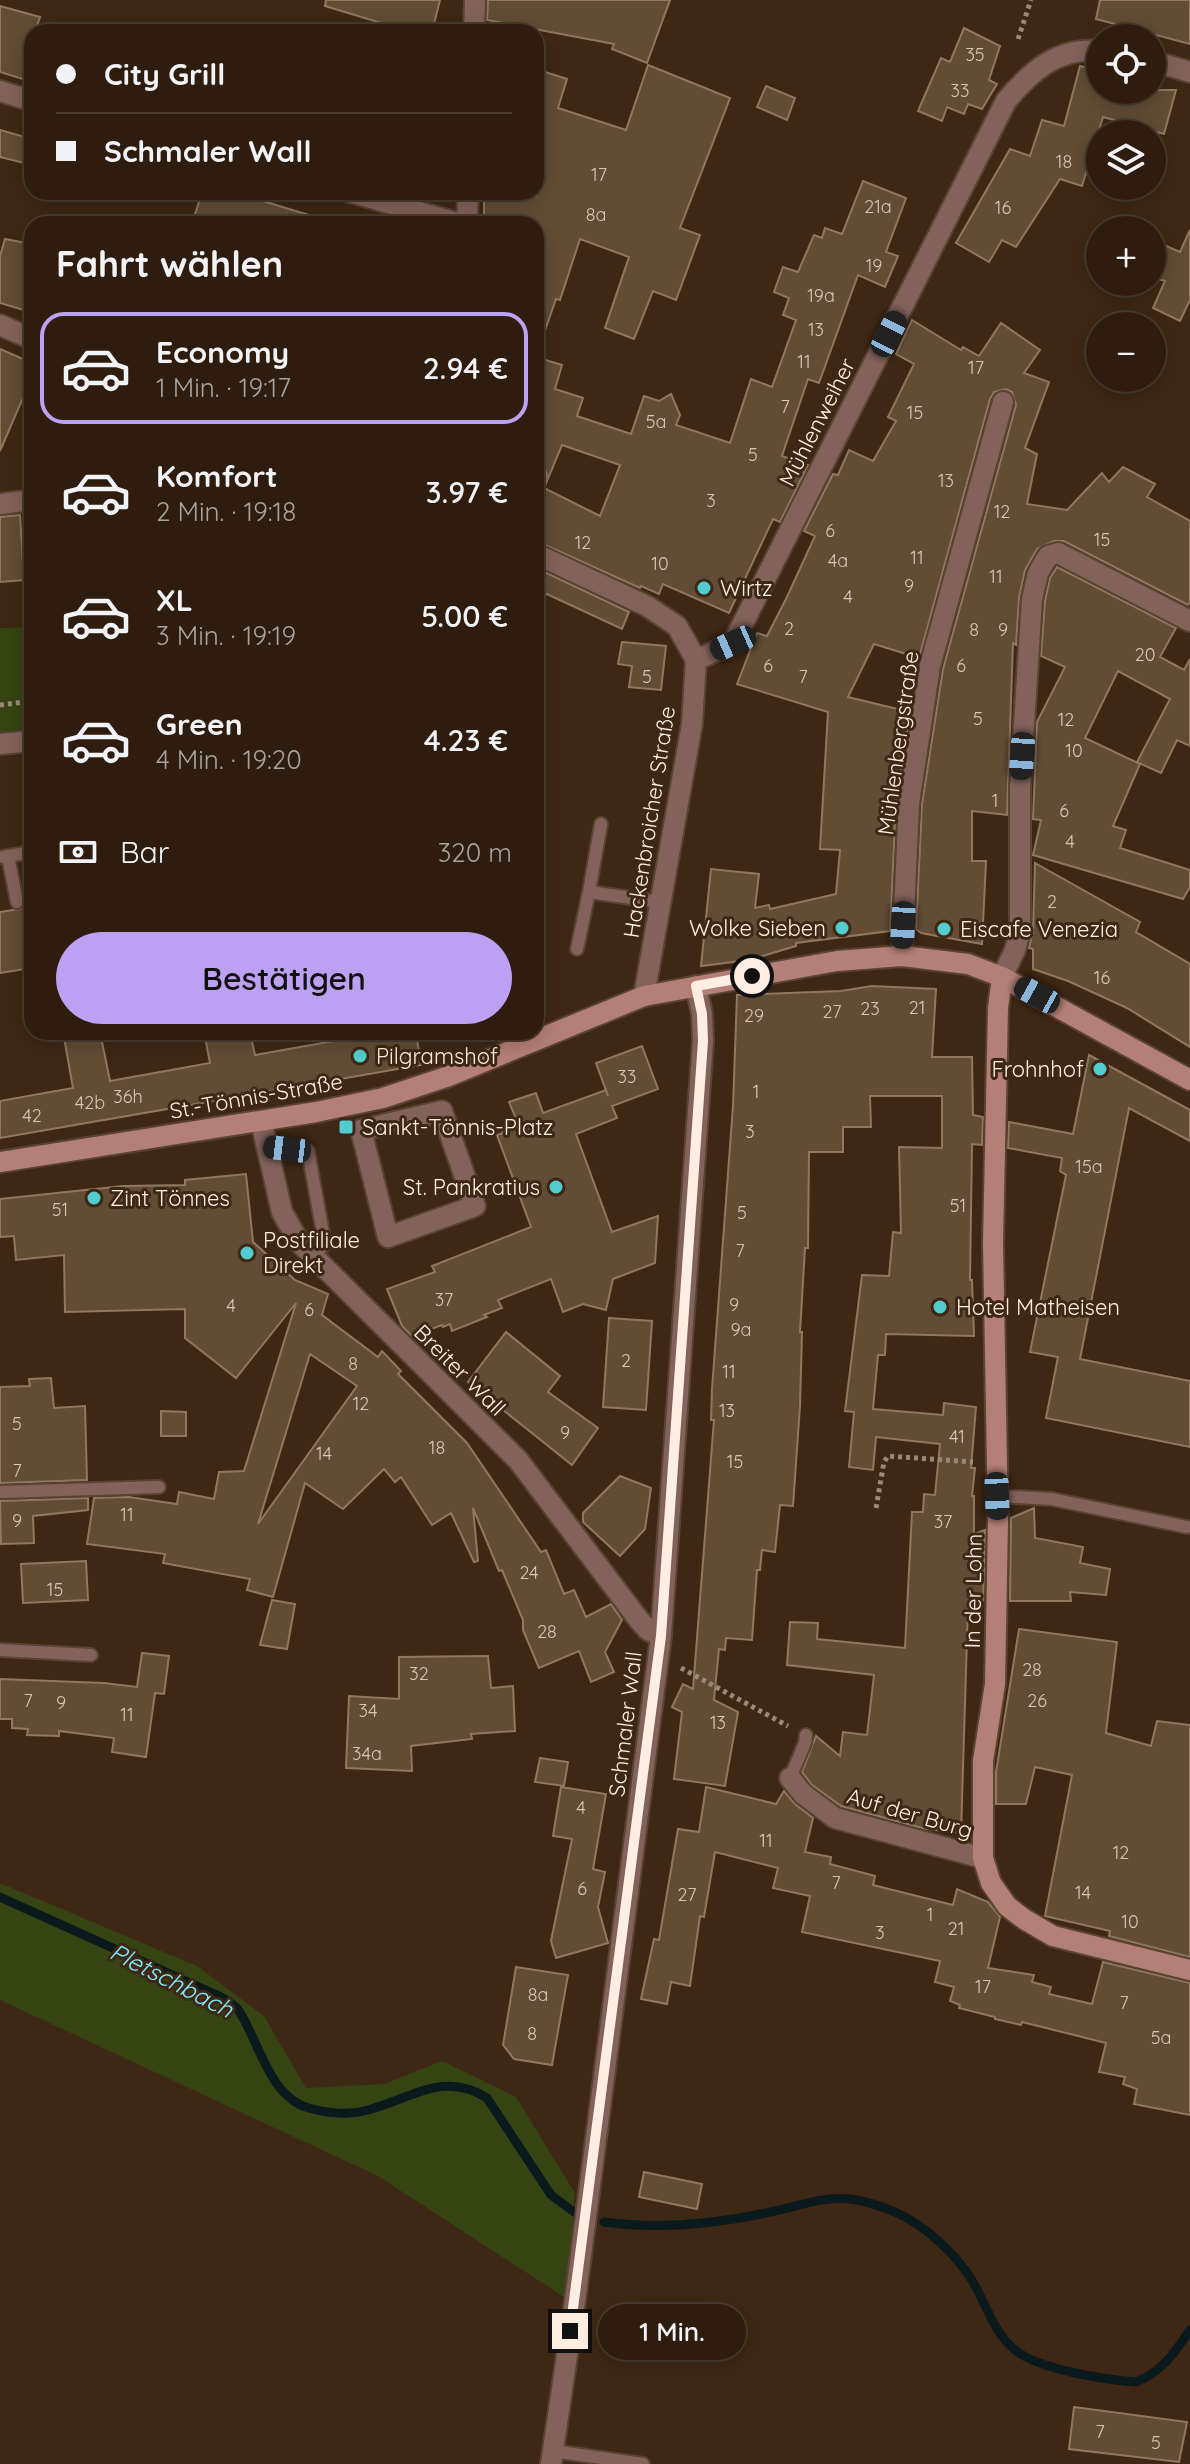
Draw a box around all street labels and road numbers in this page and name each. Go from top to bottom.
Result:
street label: Mühlenweiher [773,353,862,491]
street label: Mühlenbergstraße [871,649,925,837]
street label: Hackenbroicher Straße [617,704,681,940]
street label: St.-Tönnis-Straße [167,1067,345,1125]
street label: Breiter Wall [408,1318,512,1422]
street label: In der Lohn [958,1533,988,1649]
street label: Schmaler Wall [602,1650,648,1798]
street label: Auf der Burg [844,1782,976,1844]

